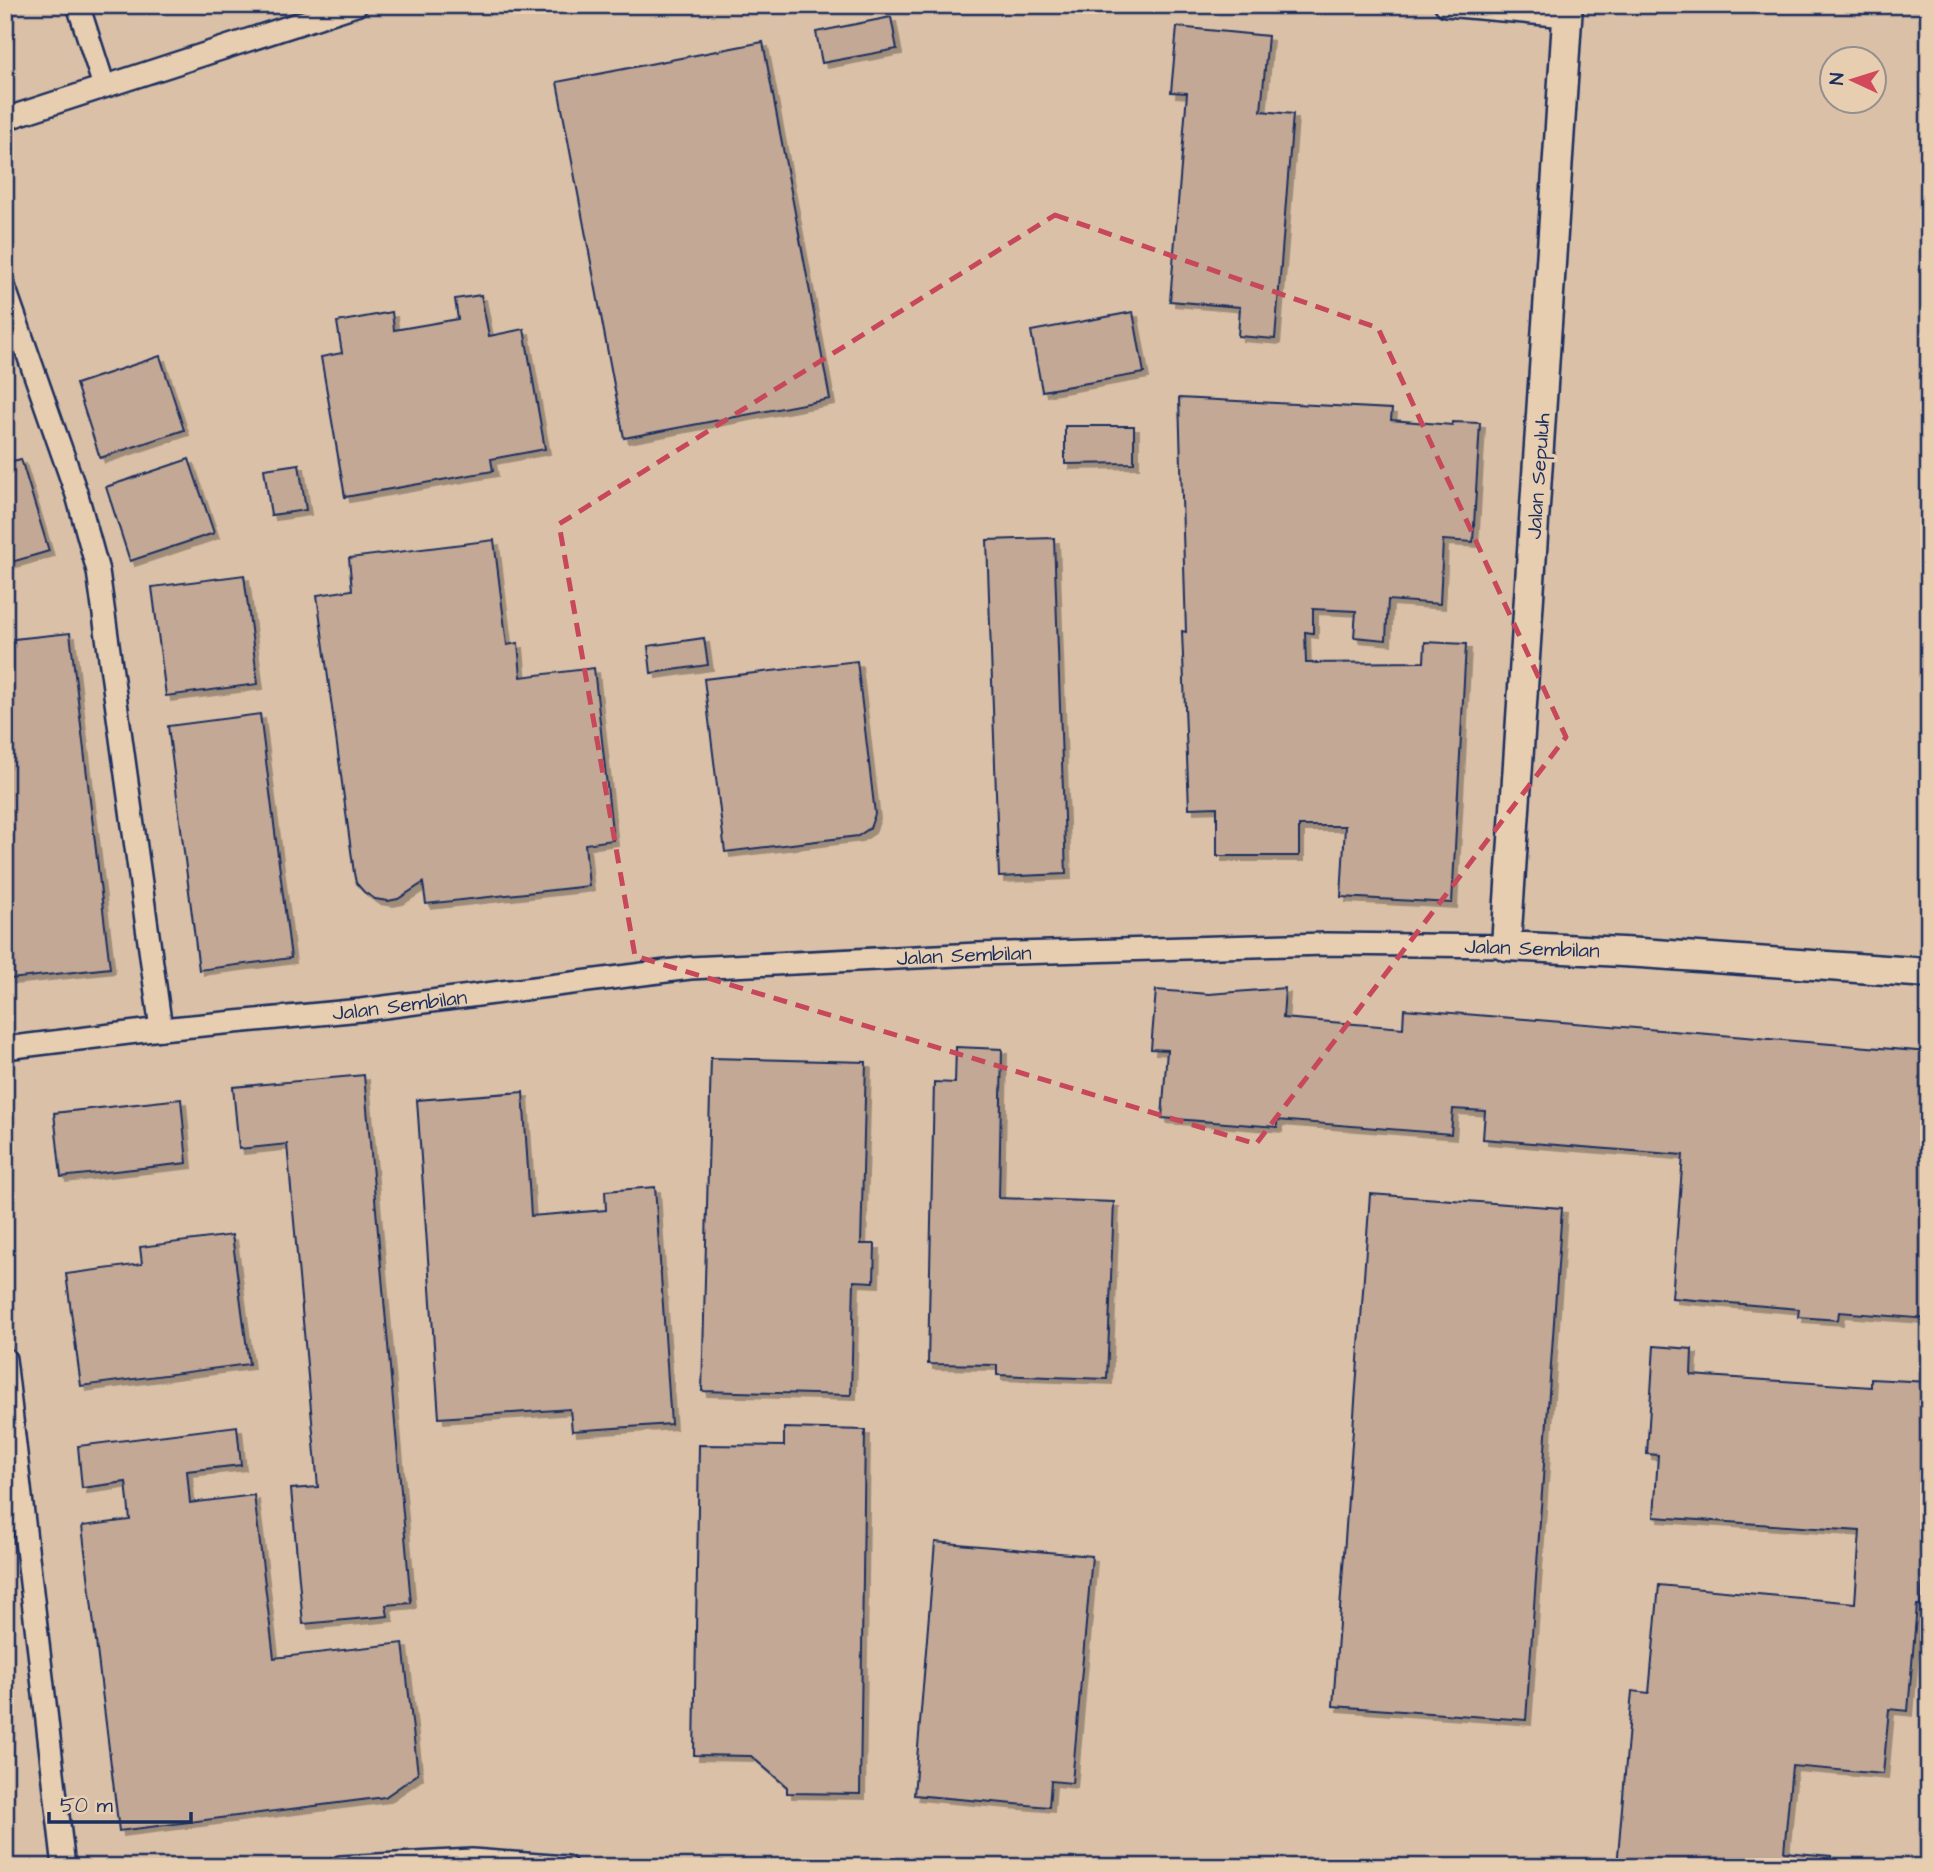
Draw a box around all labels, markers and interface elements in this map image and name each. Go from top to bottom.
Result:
north arrow [1818,46,1888,116]
text: N [1824,72,1851,86]
street label: Jalan Sepuluh [1520,411,1558,540]
street label: Jalan Sembilan [1464,932,1600,965]
street label: Jalan Sembilan [896,938,1032,973]
street label: Jalan Sembilan [331,983,469,1028]
scale bar [49,1781,191,1825]
text: 50 m [60,1791,114,1820]

